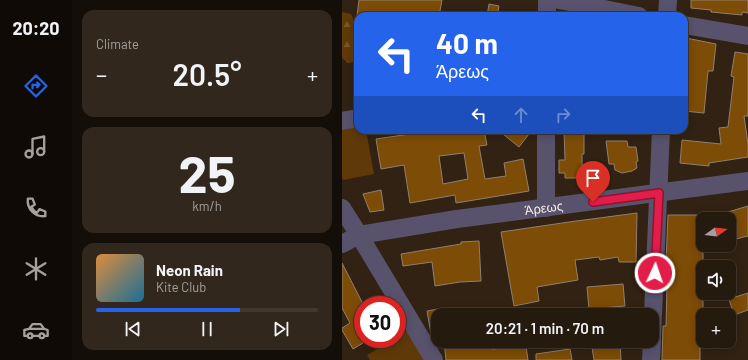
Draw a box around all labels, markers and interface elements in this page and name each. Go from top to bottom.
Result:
text: 20:20 [12,17,60,39]
text: 40 m [436,26,498,60]
icon: left [370,28,422,80]
text: Climate [96,36,139,52]
text: 20.5° [173,56,242,92]
text: Άρεως [436,60,489,82]
text: − [96,61,107,87]
text: + [307,61,318,87]
icon: directions [22,72,50,100]
icon: left [468,104,490,126]
icon: ahead [510,104,532,126]
icon: right [552,104,574,126]
icon: music [22,133,50,161]
text: 25 [178,141,236,203]
pin [576,161,610,202]
icon: arrive [582,167,604,189]
icon: phone [22,194,50,222]
street label: Άρεως [524,197,564,218]
text: km/h [192,198,222,214]
north arrow [696,212,736,252]
map controls [696,212,736,348]
position arrow [634,252,676,294]
icon: climate [22,255,50,283]
button: sound [696,260,736,300]
text: Neon Rain [156,261,223,279]
text: Kite Club [156,279,206,295]
speed limit sign: 30 [354,296,406,348]
button: + [696,308,736,348]
icon: car [22,316,50,344]
icon: previous [122,318,144,340]
icon: pause [196,318,218,340]
icon: next [270,318,292,340]
text: 20:21 · 1 min · 70 m [486,319,604,337]

